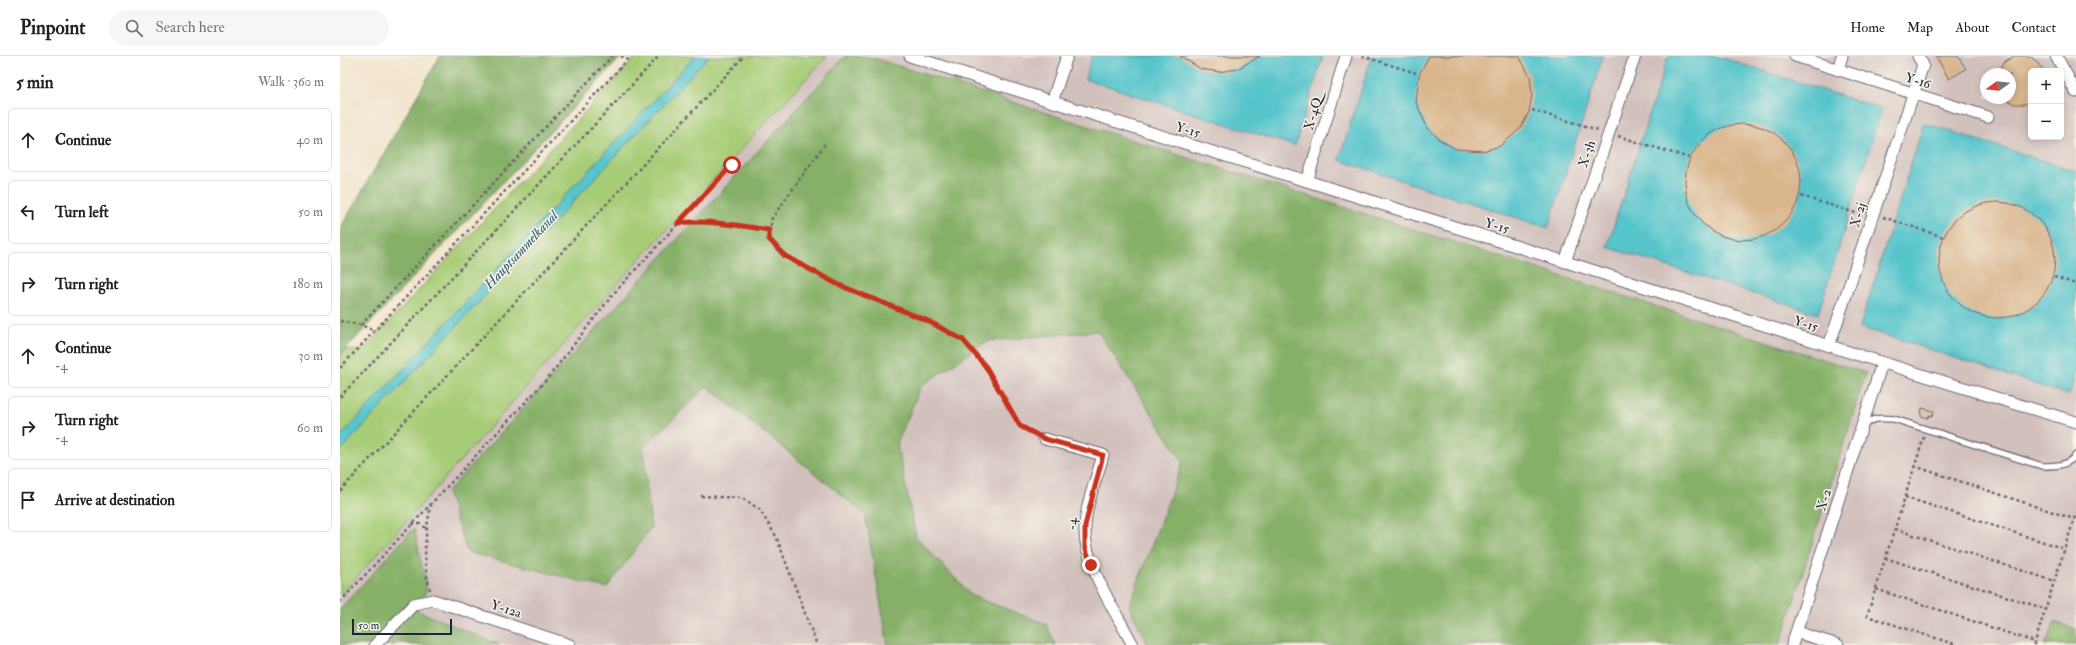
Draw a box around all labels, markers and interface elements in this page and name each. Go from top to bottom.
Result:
search box [109,10,389,46]
text: Pinpoint [20,16,85,40]
icon: search [123,17,145,39]
text: Search here [155,18,225,37]
text: Home [1850,19,1885,36]
text: Map [1907,19,1933,36]
text: About [1955,19,1989,36]
text: Contact [2011,19,2056,36]
north arrow [1980,68,2016,104]
map controls [2028,68,2064,140]
button: + [2028,68,2064,104]
street label: Y-16 [1903,70,1934,93]
text: 5 min [16,72,54,93]
text: Walk · 360 m [258,74,324,90]
street label: X-4Q [1300,88,1328,132]
button: − [2028,104,2064,140]
street label: Y-15 [1174,119,1202,141]
icon: ahead [17,129,39,151]
text: Continue [55,131,111,150]
text: 40 m [297,132,323,148]
street label: X-3h [1575,138,1599,170]
route start [723,156,741,174]
icon: left [17,201,39,223]
street label: X-2j [1847,201,1869,229]
text: Turn left [55,203,109,222]
text: 50 m [298,204,323,220]
water label: Hauptsammelkanal [480,206,563,293]
street label: Y-15 [1483,215,1511,237]
icon: right [17,273,39,295]
text: Turn right [55,275,118,294]
text: 180 m [293,276,323,292]
street label: Y-15 [1792,313,1821,336]
text: Continue [55,339,111,358]
icon: ahead [17,345,39,367]
text: 30 m [299,348,323,364]
text: -4 [55,358,68,374]
text: Turn right [55,411,118,430]
icon: right [17,417,39,439]
text: 60 m [297,420,323,436]
text: -4 [55,430,68,446]
street label: X-2 [1813,487,1835,513]
icon: arrive [17,489,39,511]
text: Arrive at destination [55,491,175,510]
street label: -4 [1063,516,1081,531]
route end [1082,556,1100,574]
street label: Y-12a [489,597,524,622]
scale bar [352,617,452,636]
text: 50 m [358,619,379,632]

